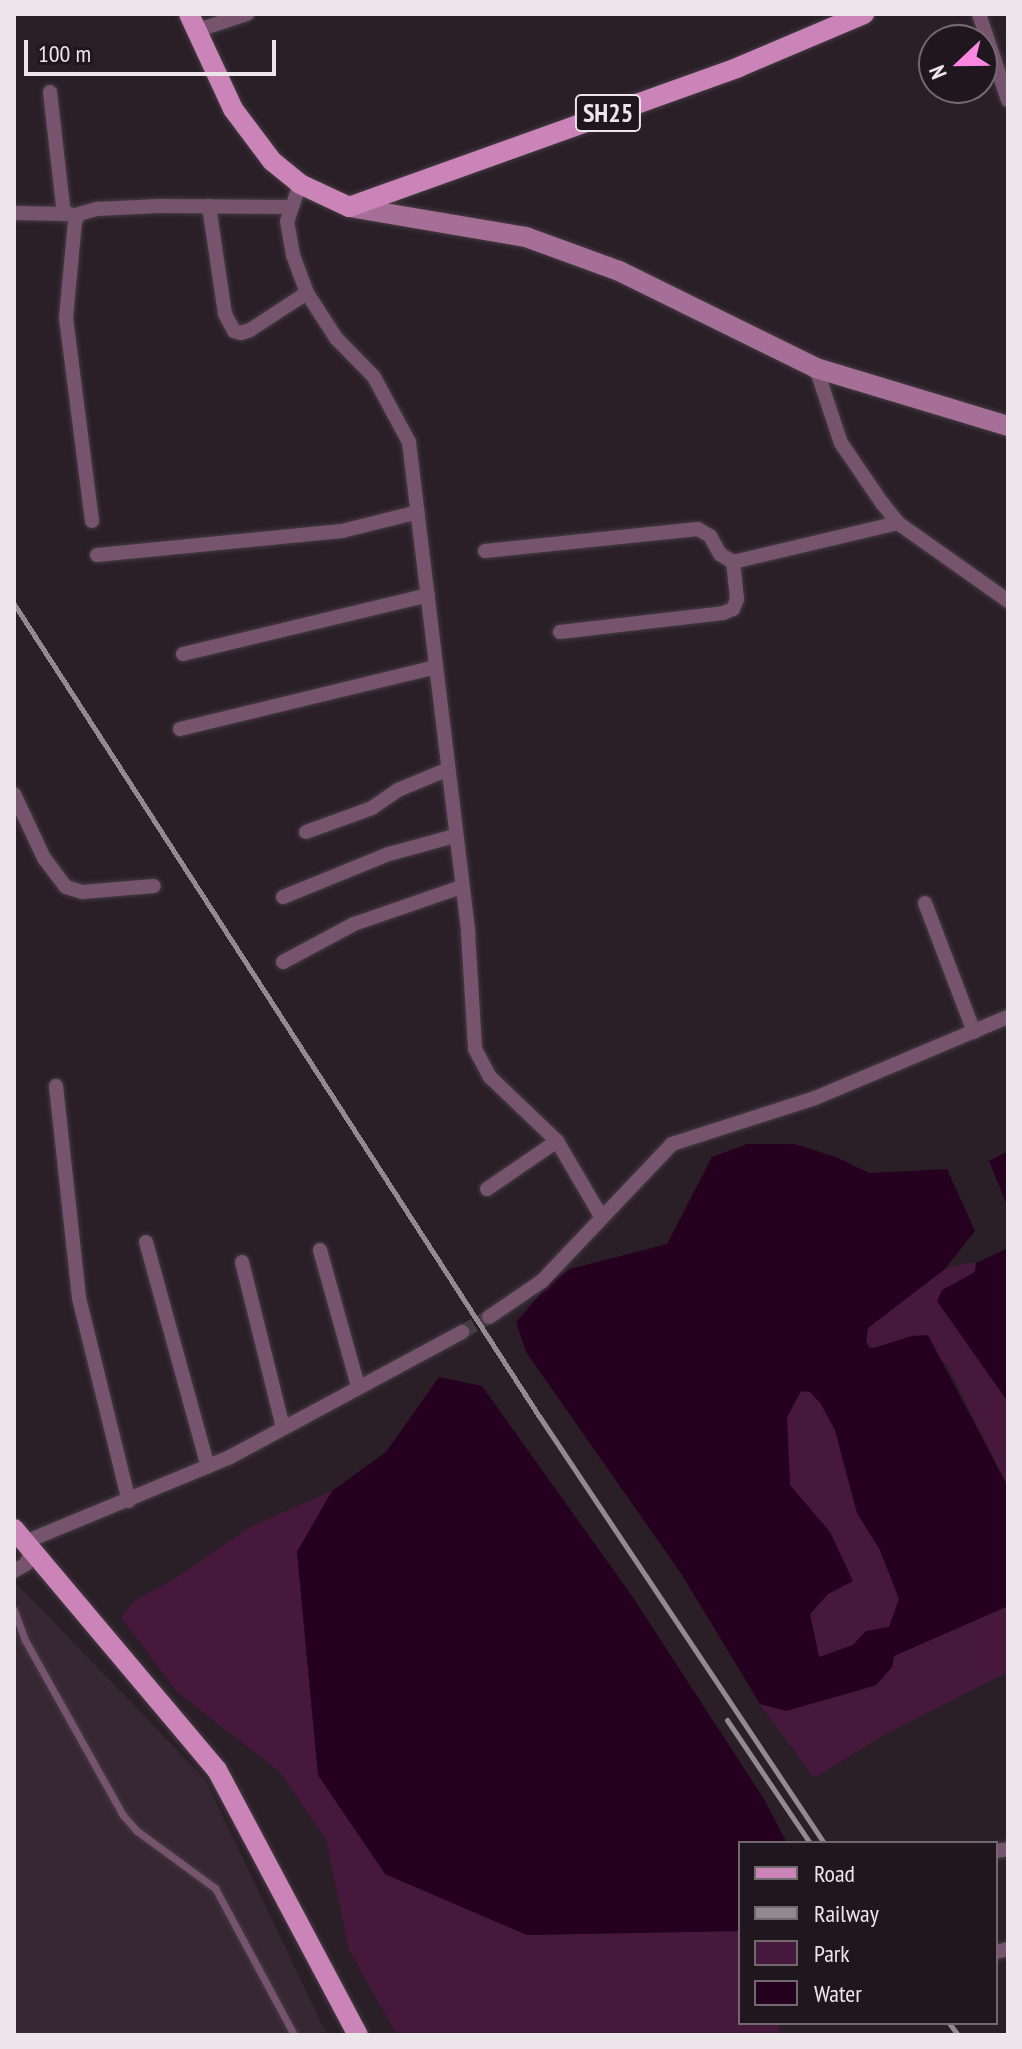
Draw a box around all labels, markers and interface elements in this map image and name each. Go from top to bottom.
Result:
scale bar [28,24,280,74]
north arrow [918,24,998,104]
text: 100 m [38,38,91,69]
text: N [922,61,953,83]
road number: SH25 [574,91,642,135]
legend [738,1841,998,2025]
text: Road [814,1858,855,1889]
text: Railway [814,1898,879,1929]
text: Park [814,1938,850,1969]
text: Water [814,1978,862,2009]

